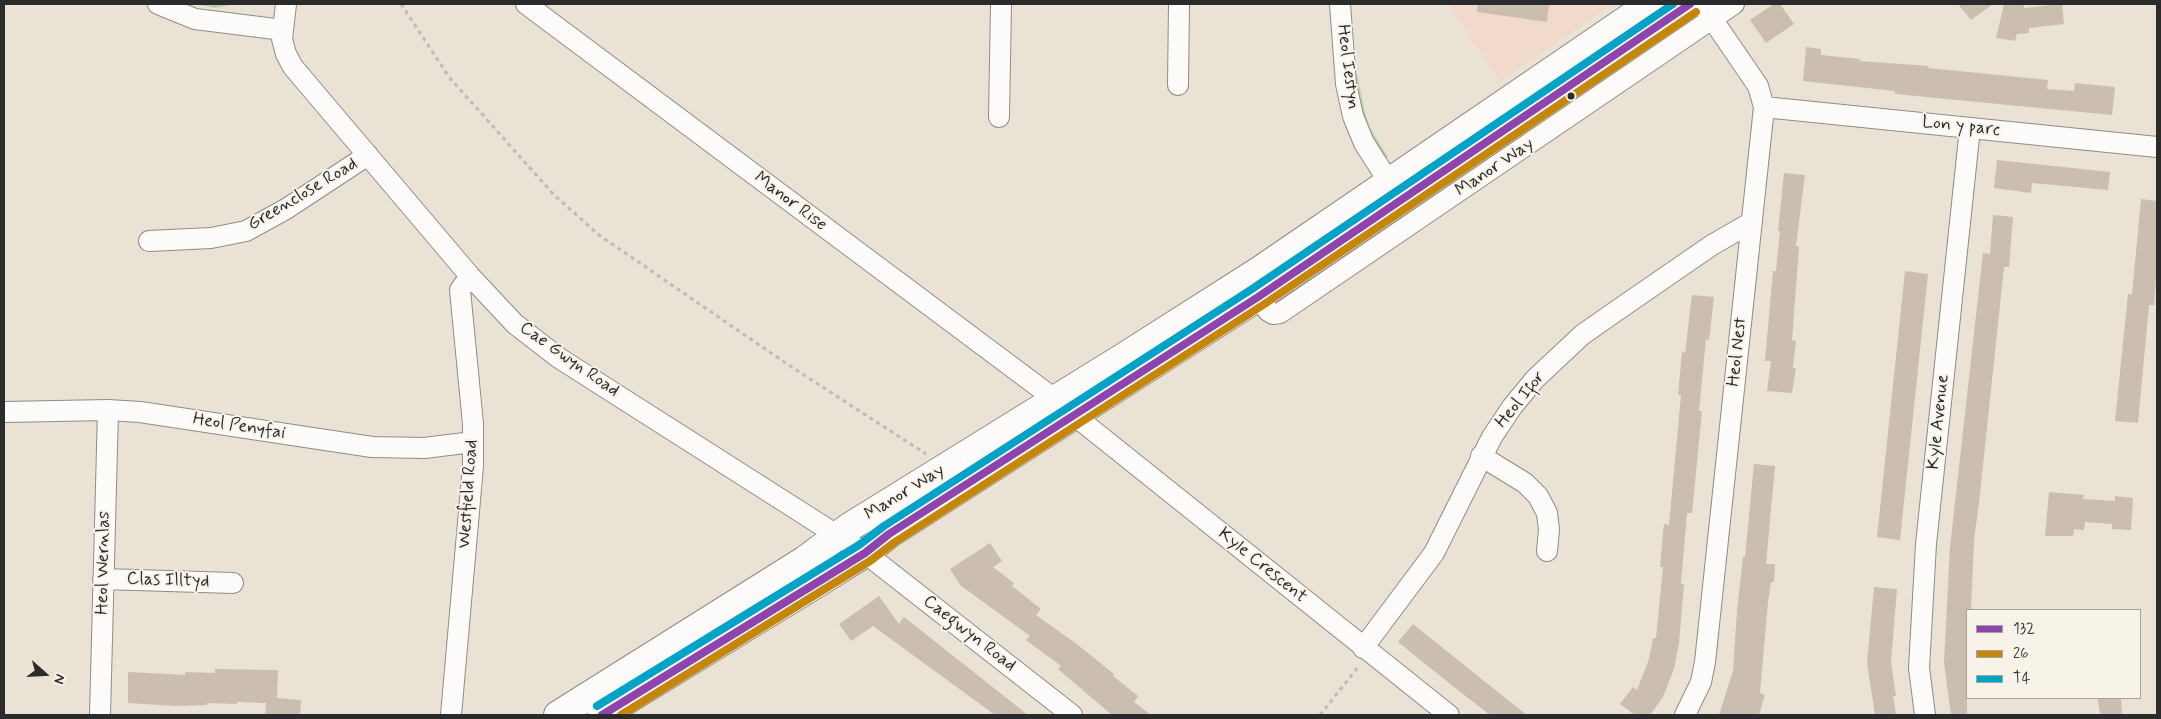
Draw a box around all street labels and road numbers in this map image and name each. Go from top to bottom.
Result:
street label: Heol Iestyn [1331,23,1363,111]
street label: Lon y parc [1921,112,2001,142]
street label: Manor Way [1452,134,1538,202]
street label: Greenclose Road [244,154,362,236]
street label: Manor Rise [749,168,831,236]
street label: Heol Nest [1724,316,1752,388]
street label: Cae Gwyn Road [515,318,623,402]
street label: Heol Ifor [1491,367,1551,433]
street label: Kyle Avenue [1923,373,1955,471]
street label: Heol Penyfai [191,409,287,445]
street label: Westfield Road [454,439,484,549]
street label: Manor Way [861,460,949,526]
street label: Heol Wernlas [92,511,116,615]
street label: Kyle Crescent [1213,524,1311,608]
street label: Clas Illtyd [126,569,210,593]
street label: Caegwyn Road [918,591,1020,677]

